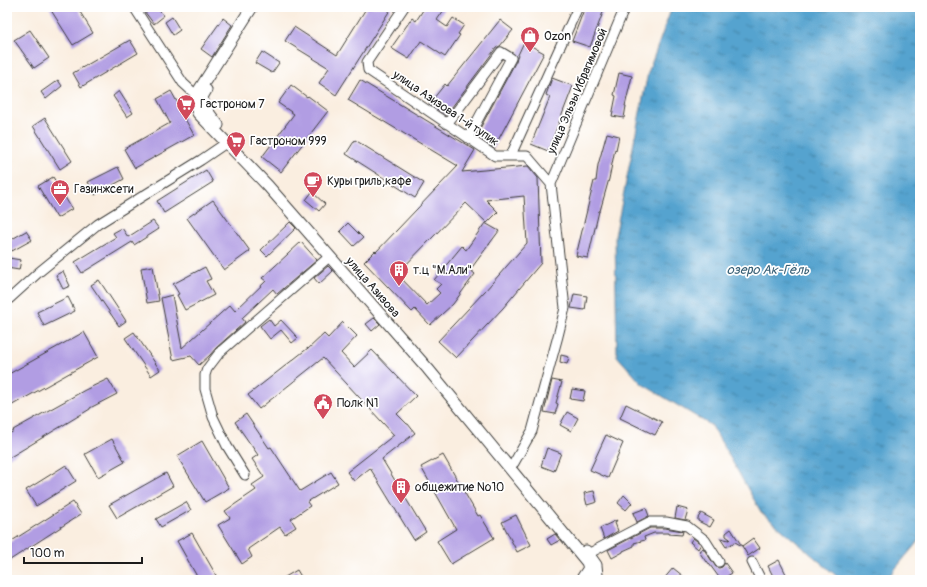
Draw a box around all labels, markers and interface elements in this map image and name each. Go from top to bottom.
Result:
shop icon: Ozon [519,25,541,53]
street label: улица Эльзы Ибрагимовой [544,26,611,157]
place label: Ozon [544,29,571,44]
street label: улица Азизова 1-й тупик [389,67,502,149]
supermarket icon: Гастроном 7 [175,93,197,121]
place label: Гастроном 7 [200,97,265,112]
supermarket icon: Гастроном 999 [225,130,247,158]
place label: Гастроном 999 [250,134,327,149]
cafe icon: Куры гриль,кафе [302,170,324,198]
place label: Куры гриль,кафе [327,174,411,189]
office icon: Газинжсети [49,178,71,206]
place label: Газинжсети [74,182,134,197]
street label: улица Азизова [342,253,403,321]
building icon: т.ц "М.Али" [388,259,410,287]
water label: озеро Ак-Гёль [727,262,809,278]
place label: т.ц "М.Али" [413,263,472,278]
public building icon: Полк N1 [312,392,334,420]
place label: Полк N1 [337,396,379,411]
building icon: общежитие №10 [390,476,412,504]
place label: общежитие №10 [415,480,504,495]
scale bar [24,539,142,565]
text: 100 m [30,546,65,561]

